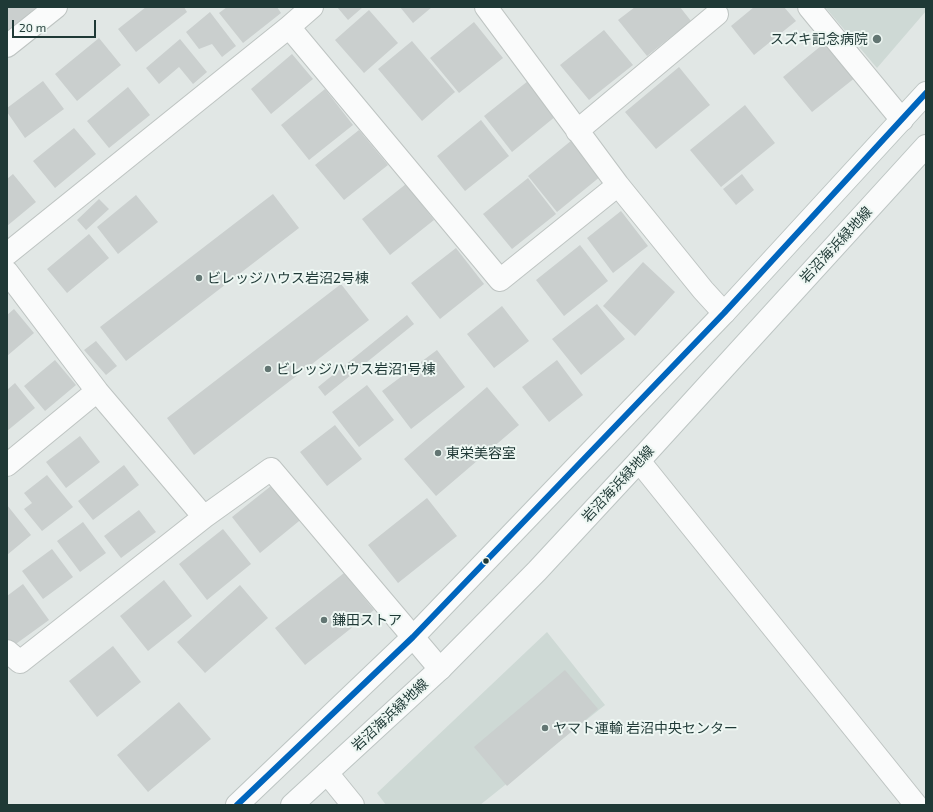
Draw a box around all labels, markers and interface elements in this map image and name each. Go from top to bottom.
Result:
scale bar [14,12,98,38]
text: 20 m [19,20,46,34]
place label: スズキ記念病院 [770,31,868,47]
marker: スズキ記念病院 [871,33,883,45]
street label: 岩沼海浜緑地線 [796,203,876,287]
place label: ビレッジハウス岩沼2号棟 [207,270,369,286]
marker: ビレッジハウス岩沼2号棟 [194,273,204,283]
place label: ビレッジハウス岩沼1号棟 [276,361,436,377]
marker: ビレッジハウス岩沼1号棟 [263,364,273,374]
street label: 岩沼海浜緑地線 [578,442,658,526]
place label: 東栄美容室 [446,445,516,461]
marker: 東栄美容室 [433,448,443,458]
unlabelled marker [481,556,491,566]
place label: 鎌田ストア [332,612,402,628]
marker: 鎌田ストア [319,615,329,625]
street label: 岩沼海浜緑地線 [348,675,432,755]
place label: ヤマト運輸 岩沼中央センター [553,720,738,736]
marker: ヤマト運輸 岩沼中央センター [540,723,550,733]

